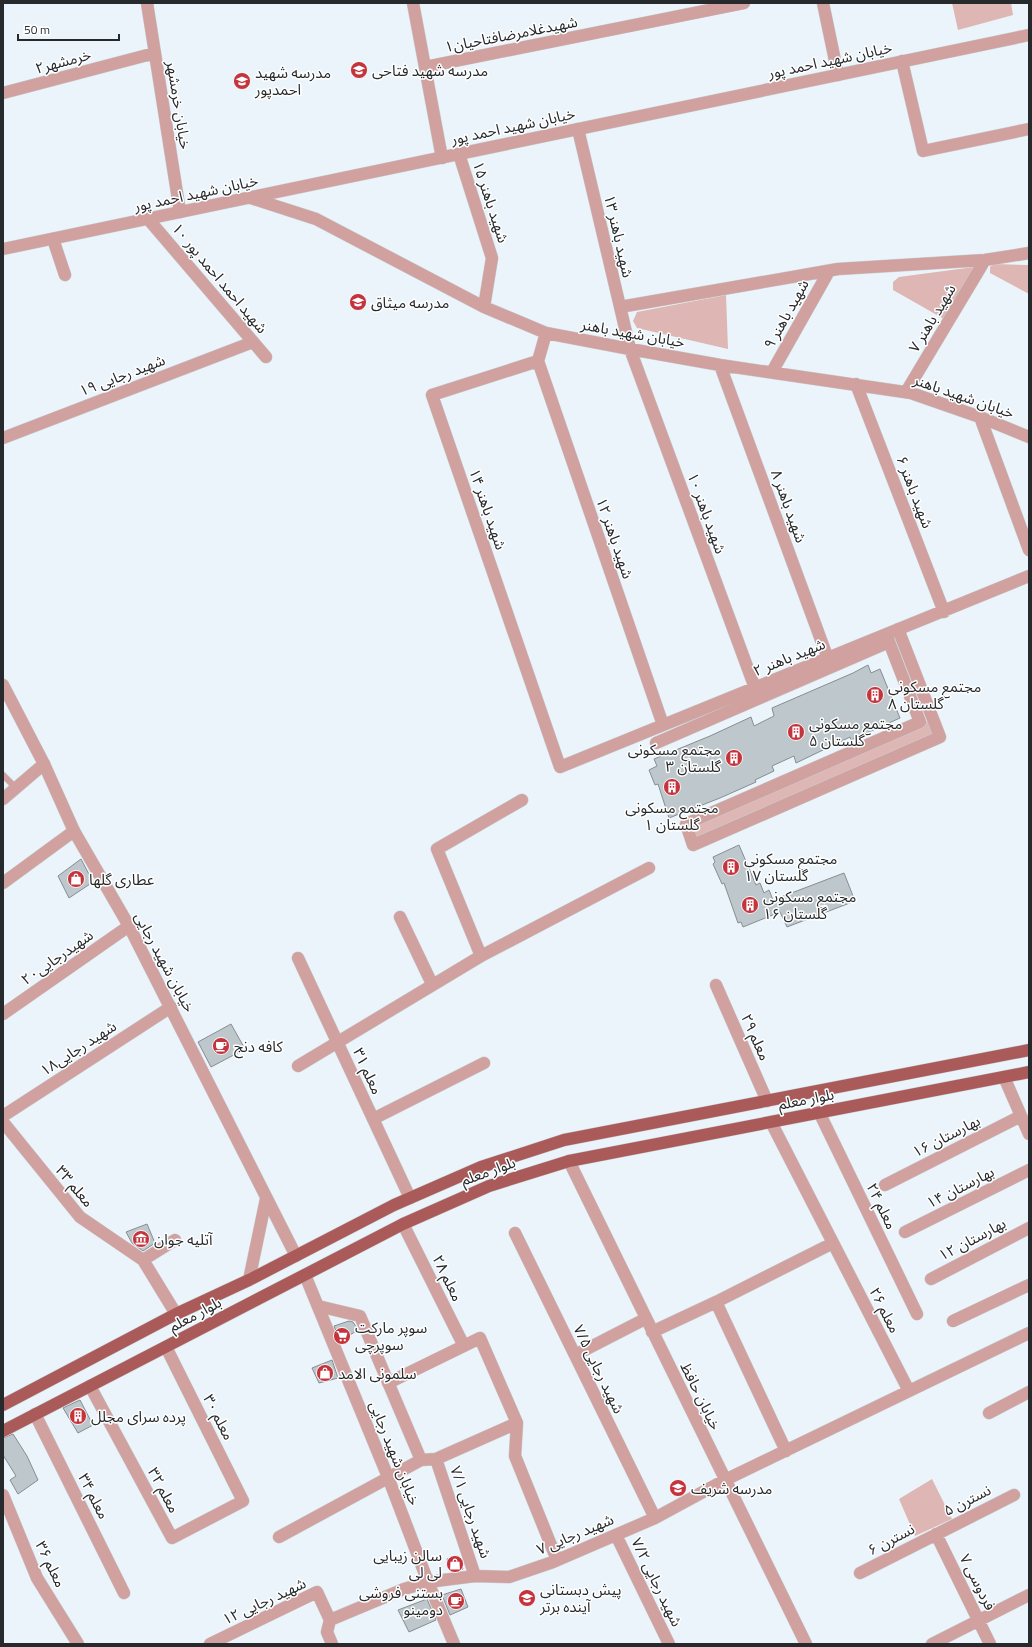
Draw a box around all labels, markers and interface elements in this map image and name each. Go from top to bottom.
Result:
street label: شهیدغلامرضافتاحیان۱ [443,10,580,58]
scale bar [18,16,119,42]
text: 50 m [24,20,50,39]
street label: خیابان شهید احمد پور [765,36,894,85]
street label: خرمشهر۲ [33,42,94,79]
street label: خیابان خرمشهر [161,58,197,151]
place label: مدرسه شهید فتاحی [372,59,488,82]
school or university icon: مدرسه شهید فتاحی [349,60,369,80]
place label: مدرسه شهید احمدپور [254,61,331,101]
school or university icon: مدرسه شهید احمدپور [232,71,252,91]
street label: خیابان شهید احمد پور [448,102,577,151]
street label: شهید باهنر ۱۵ [467,158,515,246]
street label: خیابان شهید احمد پور [131,169,260,218]
street label: شهید باهنر ۱۳ [598,192,640,280]
street label: شهید احمد احمد پور ۱۰ [167,218,273,339]
street label: شهید باهنر ۹ [757,275,815,353]
street label: شهید باهنر ۷ [903,279,962,357]
place label: مدرسه میثاق [371,291,449,314]
school or university icon: مدرسه میثاق [348,292,368,312]
street label: خیابان شهید باهنر [578,312,687,353]
street label: شهید رجایی ۱۹ [76,348,169,402]
street label: خیابان شهید باهنر [910,368,1018,424]
street label: شهید باهنر ۶ [891,452,939,532]
street label: شهید باهنر ۱۴ [463,465,513,553]
street label: شهید باهنر ۸ [765,466,813,546]
street label: شهید باهنر ۱۰ [682,469,732,557]
street label: شهید باهنر ۱۲ [590,494,640,582]
street label: شهید باهنر ۲ [749,632,829,682]
place label: مجتمع مسکونی گلستان ۸ [888,675,981,715]
building icon: مجتمع مسکونی گلستان ۸ [865,685,885,705]
place label: مجتمع مسکونی گلستان ۵ [809,712,902,752]
building icon: مجتمع مسکونی گلستان ۵ [786,722,806,742]
place label: مجتمع مسکونی گلستان ۳ [628,738,722,778]
building icon: مجتمع مسکونی گلستان ۳ [724,748,744,768]
building icon: مجتمع مسکونی گلستان ۱ [662,777,682,797]
place label: مجتمع مسکونی گلستان ۱ [625,796,719,836]
place label: مجتمع مسکونی گلستان ۱۷ [744,847,837,887]
building icon: مجتمع مسکونی گلستان ۱۷ [721,857,741,877]
place label: عطاری گلها [89,868,155,891]
shop icon: عطاری گلها [66,869,86,889]
place label: مجتمع مسکونی گلستان ۱۶ [763,885,856,925]
building icon: مجتمع مسکونی گلستان ۱۶ [740,895,760,915]
street label: خیابان شهید رجایی [129,908,201,1016]
street label: شهیدرجایی۲۰ [16,923,98,990]
street label: معلم ۲۹ [736,1010,776,1064]
street label: شهید رجایی۱۸ [35,1015,121,1081]
place label: کافه دنج [234,1035,284,1059]
cafe icon: کافه دنج [211,1036,231,1056]
street label: معلم ۳۱ [347,1044,389,1098]
street label: بلوار معلم [776,1082,836,1116]
street label: بهارستان ۱۶ [908,1109,984,1163]
street label: بلوار معلم [457,1151,519,1191]
street label: معلم ۳۳ [50,1160,100,1212]
street label: بهارستان ۱۴ [922,1160,998,1214]
street label: معلم ۲۴ [861,1179,903,1233]
street label: بهارستان ۱۲ [934,1212,1010,1266]
place label: آتلیه جوان [154,1228,213,1251]
museum icon: آتلیه جوان [131,1229,151,1249]
street label: معلم ۲۸ [427,1251,469,1305]
street label: معلم ۲۶ [864,1283,906,1337]
street label: بلوار معلم [165,1291,225,1337]
place label: سوپر مارکت سوپرچی [355,1316,428,1356]
street label: شهید رجایی ۷/۵ [568,1321,631,1418]
supermarket icon: سوپر مارکت سوپرچی [332,1326,352,1346]
street label: خیابان حافظ [675,1358,727,1434]
place label: سلمونی الامد [338,1362,417,1385]
shop icon: سلمونی الامد [315,1363,335,1383]
street label: معلم ۳۰ [198,1390,240,1444]
street label: خیابان شهید رجایی [364,1397,426,1509]
place label: پرده سرای مجلل [91,1405,186,1428]
building icon: پرده سرای مجلل [68,1406,88,1426]
street label: معلم ۳۲ [142,1463,186,1517]
street label: شهید رجایی ۷/۱ [444,1463,498,1562]
street label: معلم ۳۴ [73,1469,115,1523]
place label: مدرسه شریف [691,1477,772,1500]
school or university icon: مدرسه شریف [668,1478,688,1498]
street label: نسترن ۵ [939,1478,995,1522]
street label: شهید رجایی ۷ [533,1507,617,1561]
street label: نسترن ۶ [863,1517,919,1561]
street label: شهید رجایی ۷/۲ [626,1534,689,1631]
street label: معلم ۳۶ [30,1537,72,1591]
place label: سالن زیبایی لی لی [373,1544,442,1584]
street label: فردوسی ۷ [954,1550,1002,1615]
shop icon: سالن زیبایی لی لی [445,1554,465,1574]
street label: شهید رجایی ۱۲ [218,1571,310,1631]
place label: پیش دبستانی آینده برتر [539,1578,621,1618]
place label: بستنی فروشی دومینو [359,1581,443,1621]
school or university icon: پیش دبستانی آینده برتر [517,1588,537,1608]
cafe icon: بستنی فروشی دومینو [446,1591,466,1611]

